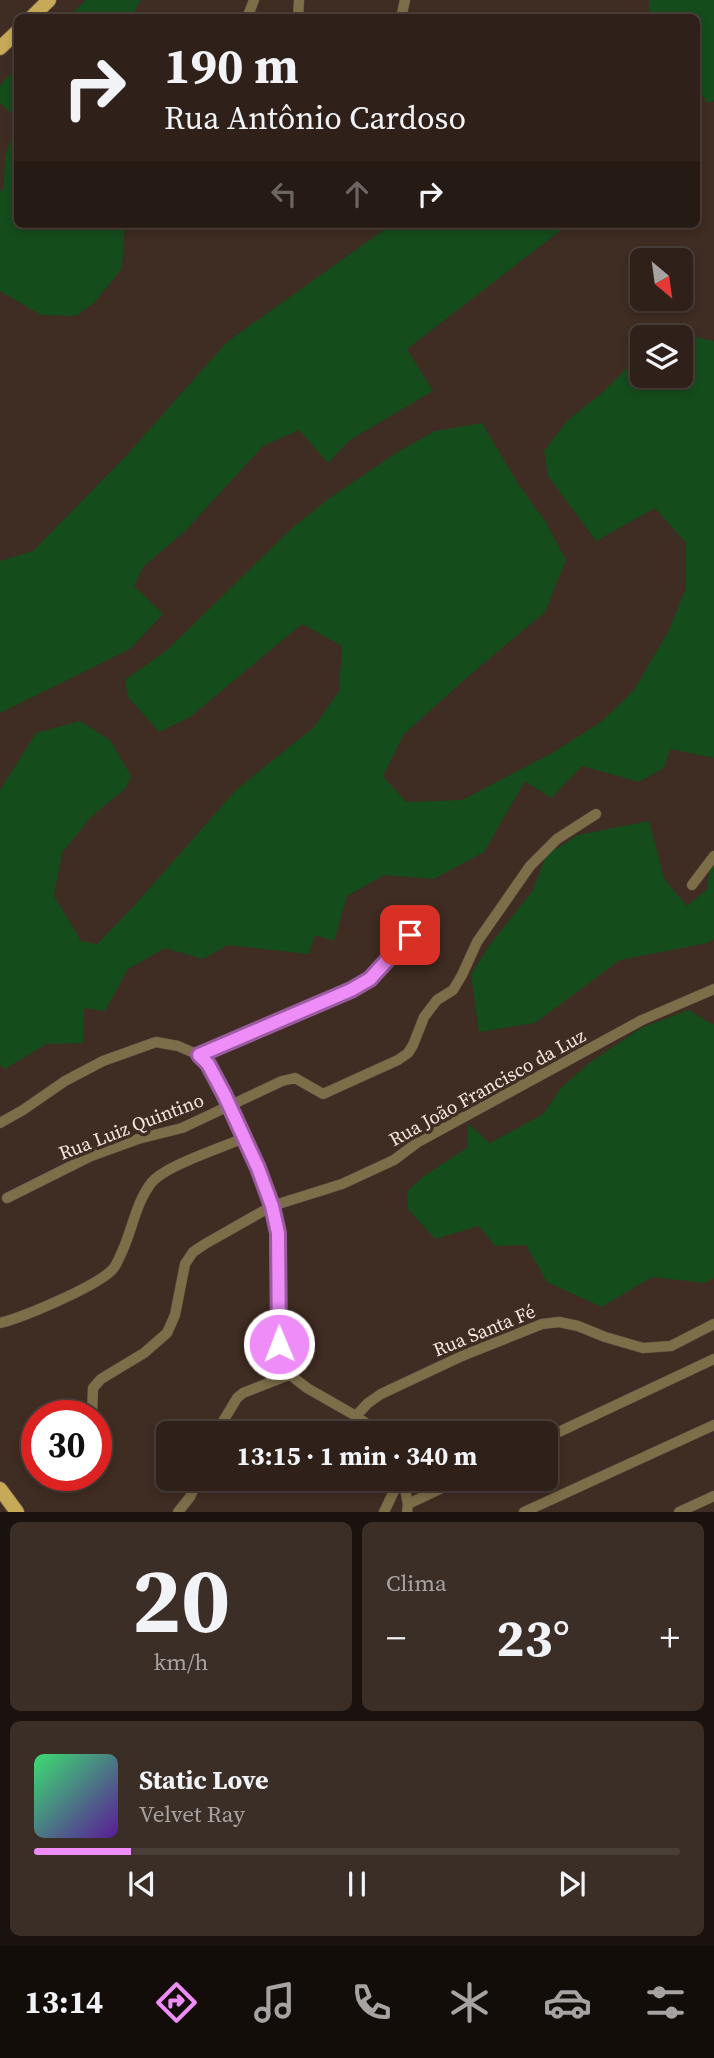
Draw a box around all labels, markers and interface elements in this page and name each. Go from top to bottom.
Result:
text: 190 m [164,32,299,99]
icon: right [49,42,140,133]
text: Rua Antônio Cardoso [164,96,466,140]
icon: left [265,175,303,213]
icon: ahead [338,175,376,213]
icon: right [411,175,449,213]
north arrow [630,248,693,312]
map controls [630,248,693,388]
button: layers [630,325,693,388]
pin [380,905,440,965]
icon: arrive [391,916,429,954]
street label: Rua João Francisco da Luz [384,1022,590,1152]
street label: Rua Luiz Quintino [55,1086,207,1166]
street label: Rua Santa Fé [429,1298,539,1362]
position arrow [242,1307,316,1381]
speed limit sign: 30 [21,1400,112,1491]
text: 13:15 · 1 min · 340 m [237,1438,477,1474]
text: 20 [132,1538,230,1662]
text: Clima [386,1567,447,1599]
text: 23° [496,1602,570,1673]
text: − [386,1612,406,1664]
text: + [660,1612,680,1664]
text: km/h [154,1646,208,1678]
text: Static Love [139,1762,268,1798]
text: Velvet Ray [139,1798,245,1830]
icon: previous [123,1865,161,1903]
icon: pause [338,1865,376,1903]
icon: next [553,1865,591,1903]
icon: directions [152,1978,201,2027]
icon: music [250,1978,299,2027]
icon: phone [347,1978,396,2027]
icon: climate [445,1978,494,2027]
icon: car [543,1978,592,2027]
icon: filters [641,1978,690,2027]
text: 13:14 [24,1980,103,2024]

